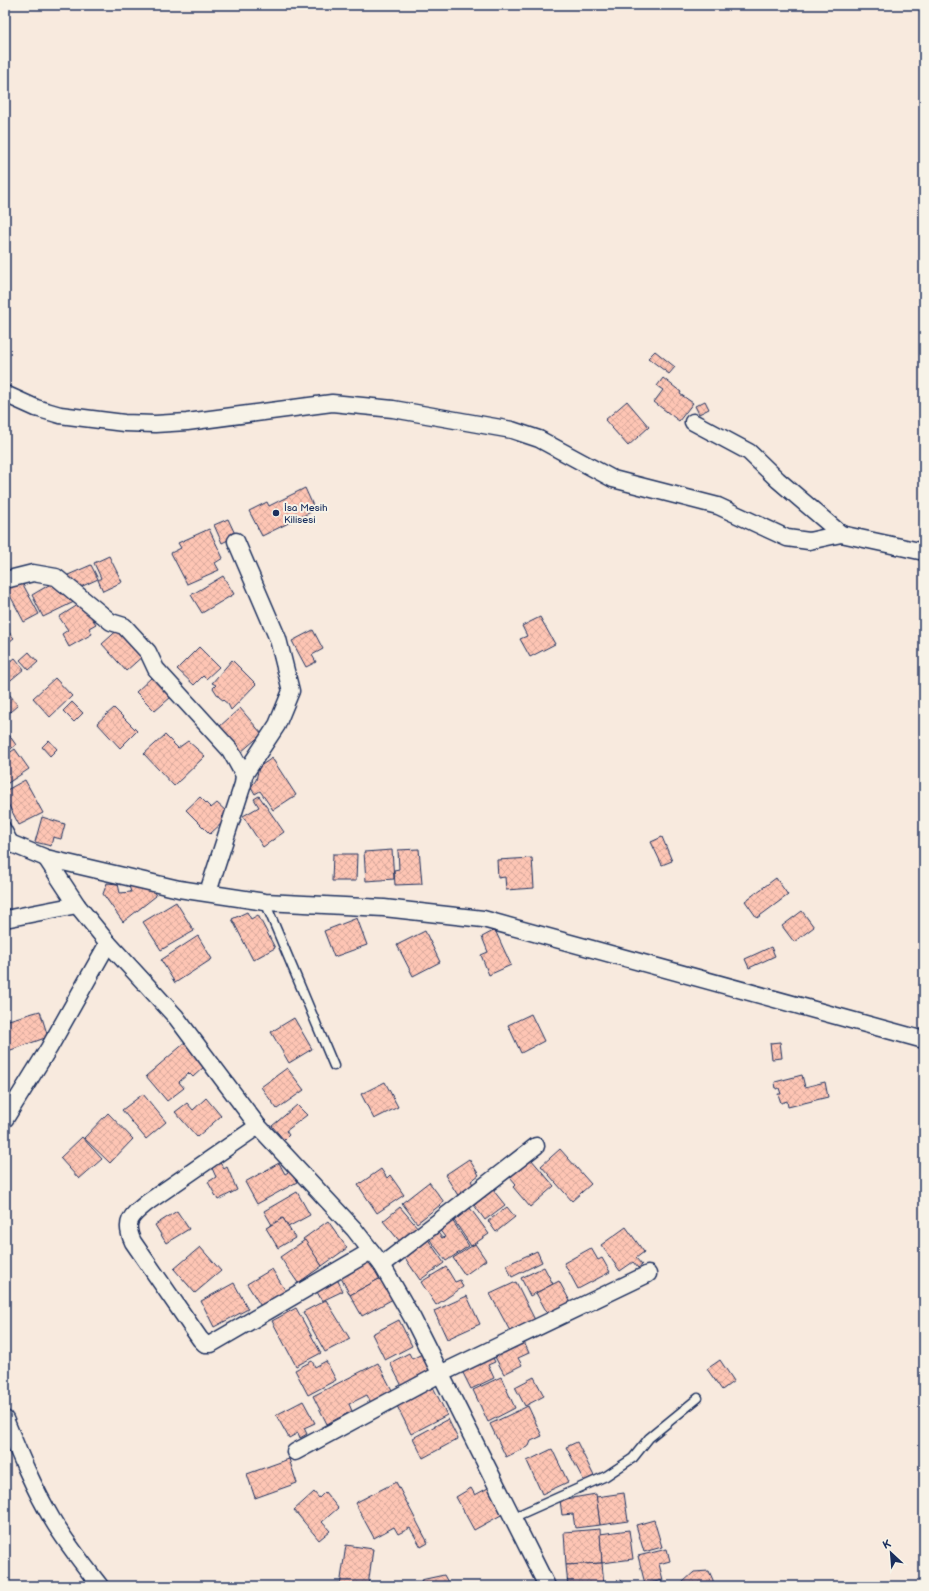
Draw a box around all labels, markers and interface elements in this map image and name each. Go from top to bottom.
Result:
place label: İsa Mesih Kilisesi [284,502,328,526]
marker: İsa Mesih Kilisesi [271,508,281,518]
north arrow [871,1533,911,1573]
text: K [881,1537,894,1552]

